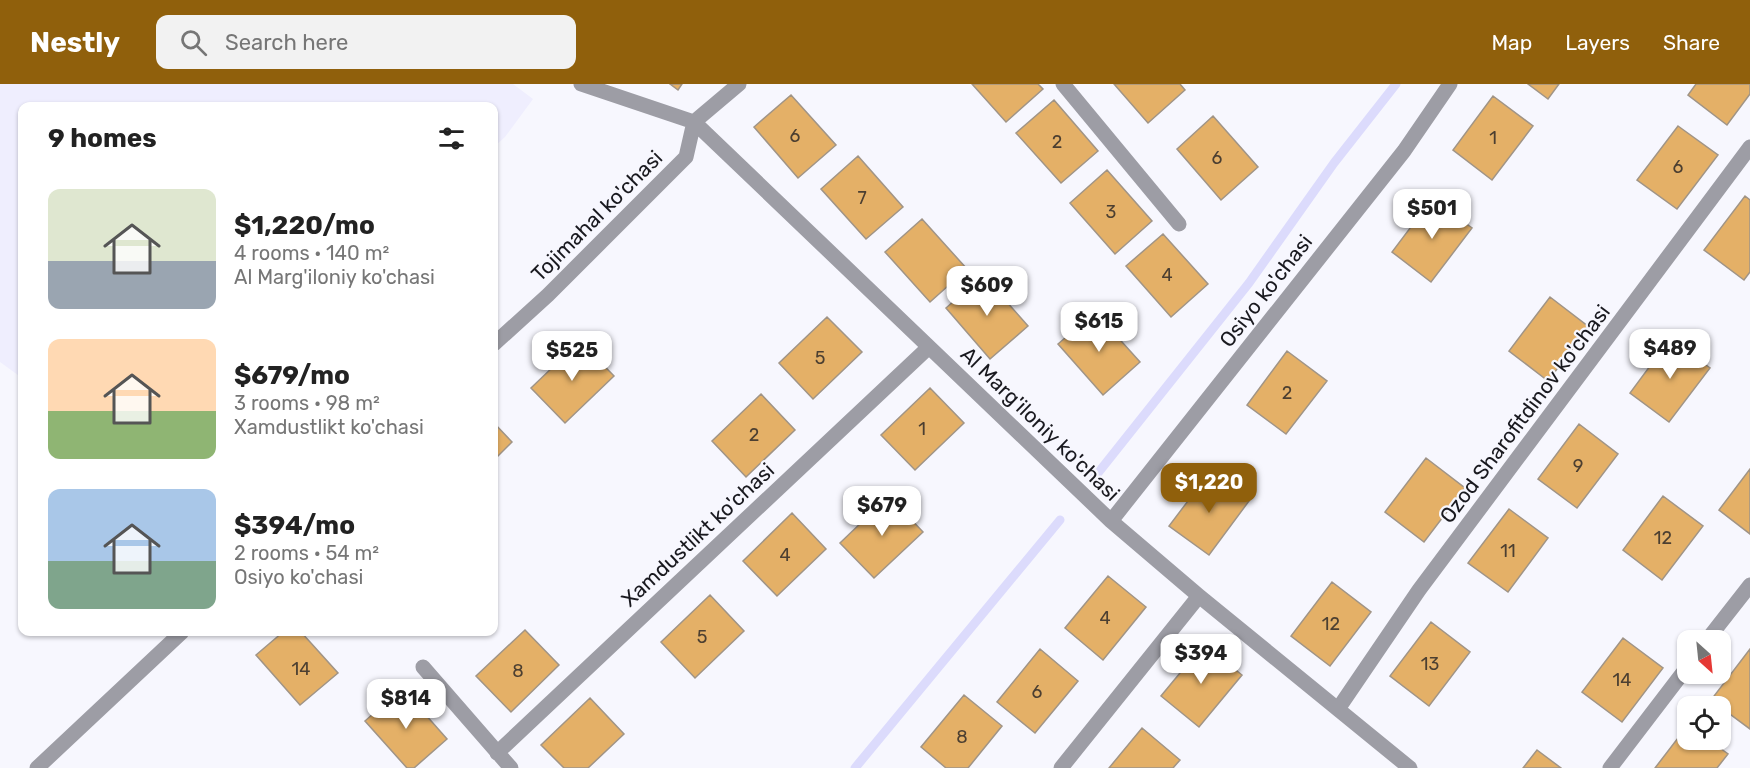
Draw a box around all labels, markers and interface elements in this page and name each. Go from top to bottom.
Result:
search box [156,15,576,69]
text: Nestly [30,26,120,59]
icon: search [177,26,210,59]
text: Search here [225,29,348,56]
text: Map [1491,30,1532,55]
text: Layers [1565,30,1630,55]
text: Share [1663,30,1720,55]
icon: filters [435,122,468,155]
text: 9 homes [48,123,157,154]
house number: 6 [790,125,801,147]
house number: 1 [1489,127,1497,149]
house number: 2 [1052,131,1062,153]
street label: Tojimahal ko'chasi [526,145,667,286]
house number: 6 [1212,147,1223,169]
house number: 6 [1673,156,1684,178]
house number: 7 [857,187,867,209]
pin: $501 [1396,189,1468,240]
text: $501 [1407,196,1457,220]
house number: 3 [1106,201,1116,223]
text: $1,220/mo [234,210,375,241]
icon: home [96,213,168,285]
street label: Osiyo ko'chasi [1214,229,1317,352]
text: 4 rooms · 140 m² [234,241,389,265]
house number: 4 [1161,264,1173,286]
text: Al Marg'iloniy ko'chasi [234,265,435,289]
pin: $609 [951,266,1023,317]
text: $609 [961,273,1013,297]
street label: Ozod Sharofitdinov ko'chasi [1434,300,1615,528]
pin: $615 [1063,302,1135,353]
text: $615 [1075,309,1123,333]
pin: $489 [1634,329,1706,380]
pin: $525 [536,331,608,382]
text: $489 [1643,336,1697,360]
text: $525 [546,338,598,362]
street label: Al Marg'iloniy ko'chasi [956,341,1125,506]
house number: 5 [815,347,825,369]
text: $679/mo [234,360,350,391]
icon: home [96,363,168,435]
house number: 2 [1282,382,1292,404]
text: 3 rooms · 98 m² [234,391,380,415]
text: Xamdustlikt ko'chasi [234,415,424,439]
house number: 1 [918,418,926,440]
house number: 2 [749,424,759,446]
house number: 9 [1573,455,1583,477]
street label: Xamdustlikt ko'chasi [616,457,779,612]
pin: $1,220 [1160,463,1258,514]
text: $1,220 [1175,470,1243,494]
pin: $679 [846,486,918,537]
text: $679 [857,493,907,517]
text: $394/mo [234,510,355,541]
icon: home [96,513,168,585]
house number: 12 [1654,527,1672,549]
house number: 11 [1500,540,1516,562]
text: 2 rooms · 54 m² [234,541,379,565]
house number: 4 [779,544,791,566]
text: Osiyo ko'chasi [234,565,363,589]
house number: 4 [1099,607,1111,629]
house number: 12 [1322,613,1340,635]
house number: 5 [697,626,707,648]
north arrow [1677,630,1731,684]
map controls [1677,630,1731,750]
pin: $394 [1165,634,1237,685]
text: $394 [1175,641,1227,665]
house number: 13 [1421,653,1439,675]
house number: 14 [292,658,310,680]
house number: 8 [512,660,524,682]
house number: 14 [1613,669,1631,691]
pin: $814 [370,679,442,730]
house number: 6 [1032,681,1043,703]
text: $814 [381,686,431,710]
button: locate [1677,696,1731,750]
house number: 8 [956,726,968,748]

